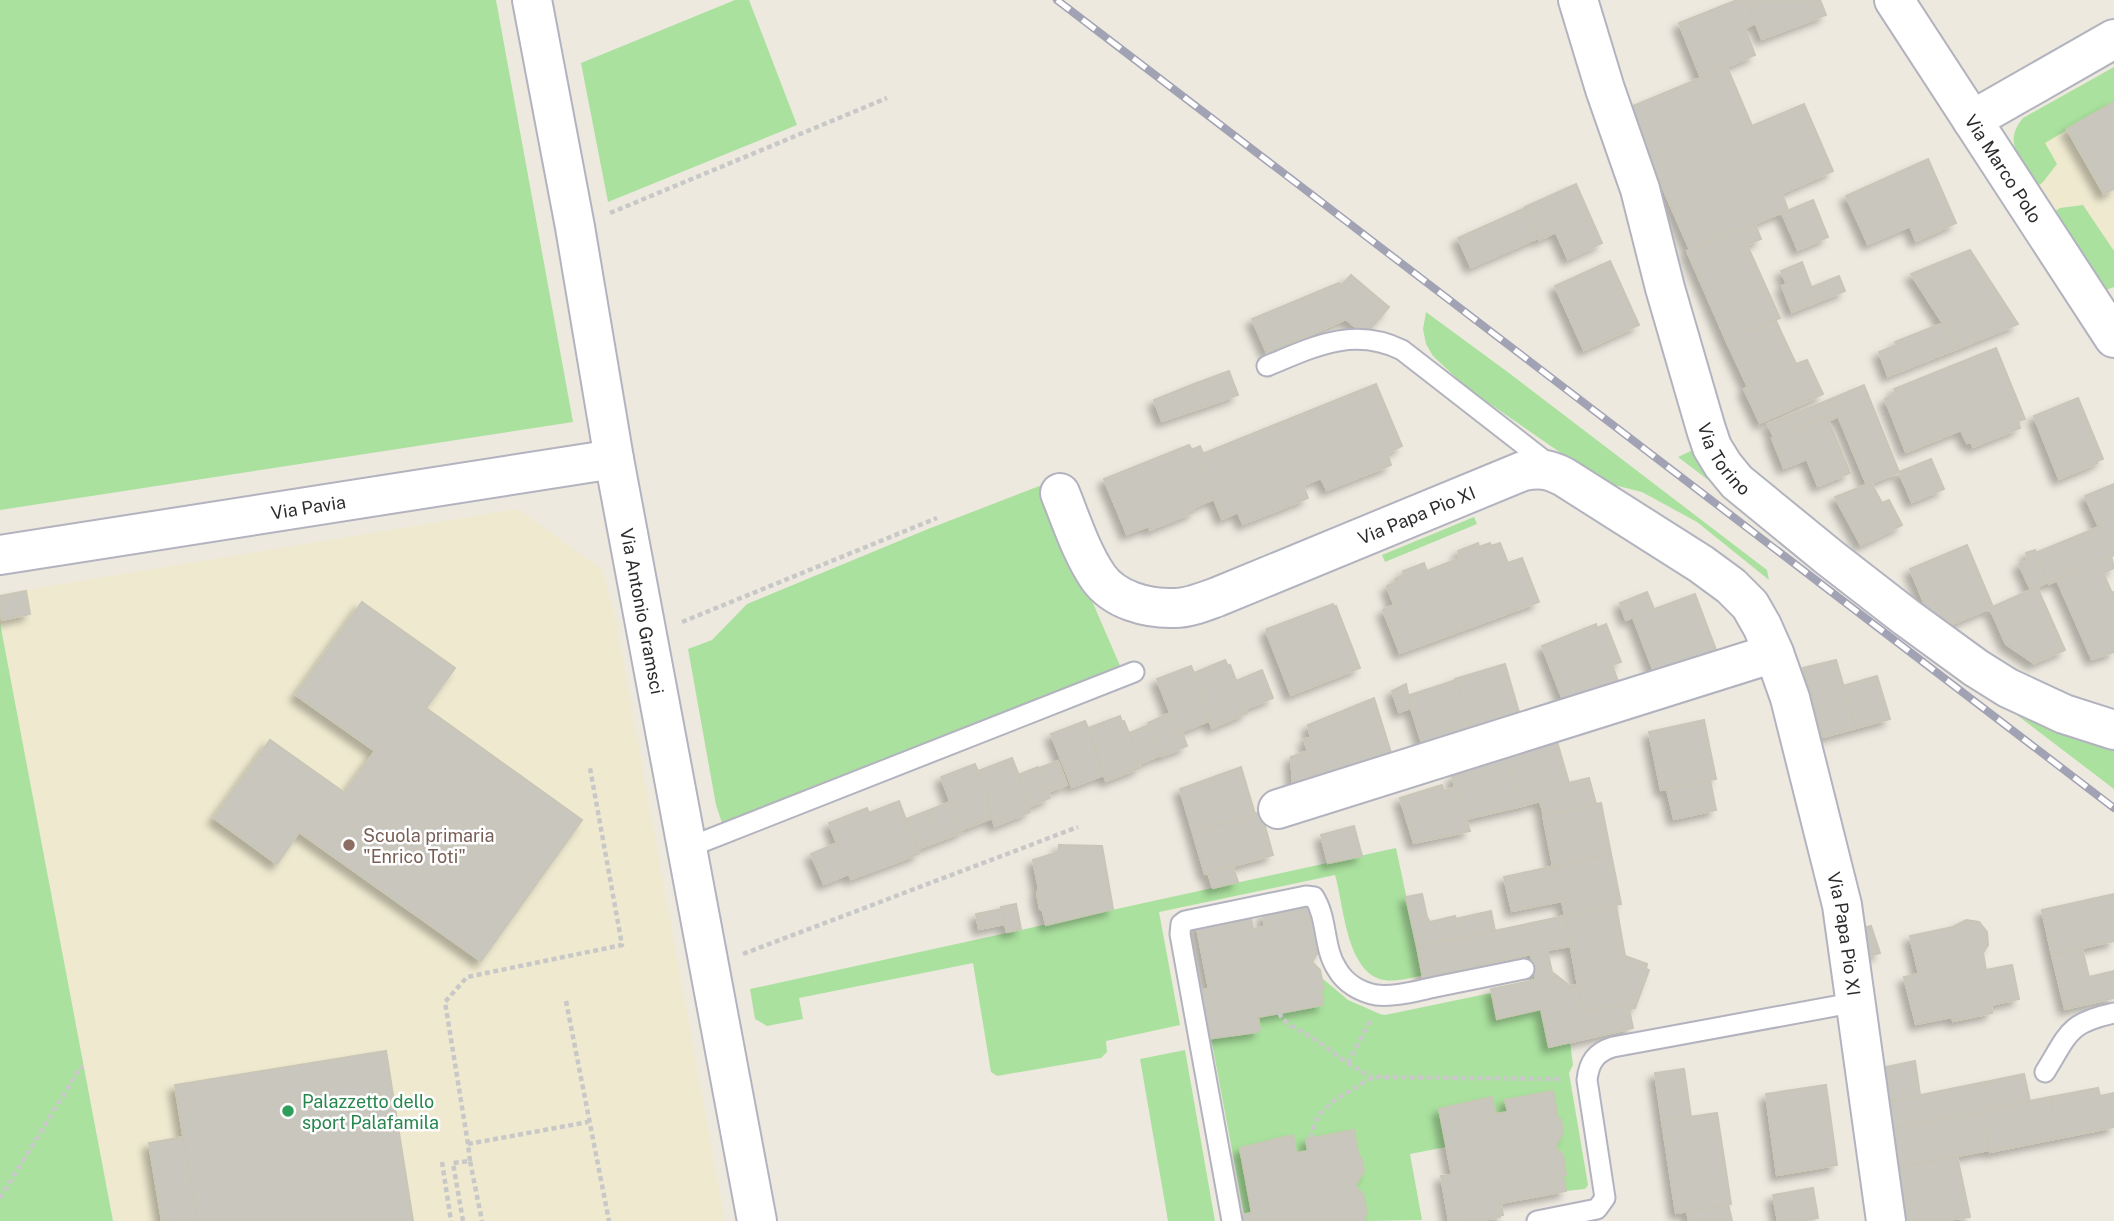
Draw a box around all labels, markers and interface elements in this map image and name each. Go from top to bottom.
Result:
street label: Via Marco Polo [1961,111,2046,226]
street label: Via Torino [1694,420,1755,499]
street label: Via Papa Pio XI [1355,481,1478,548]
street label: Via Pavia [269,491,347,523]
street label: Via Antonio Gramsci [617,526,668,696]
place label: Scuola primaria "Enrico Toti" [363,825,494,867]
marker: Scuola primaria "Enrico Toti" [341,837,357,853]
street label: Via Papa Pio XI [1824,870,1865,997]
place label: Palazzetto dello sport Palafamila [302,1091,439,1133]
marker: Palazzetto dello sport Palafamila [280,1103,296,1119]

